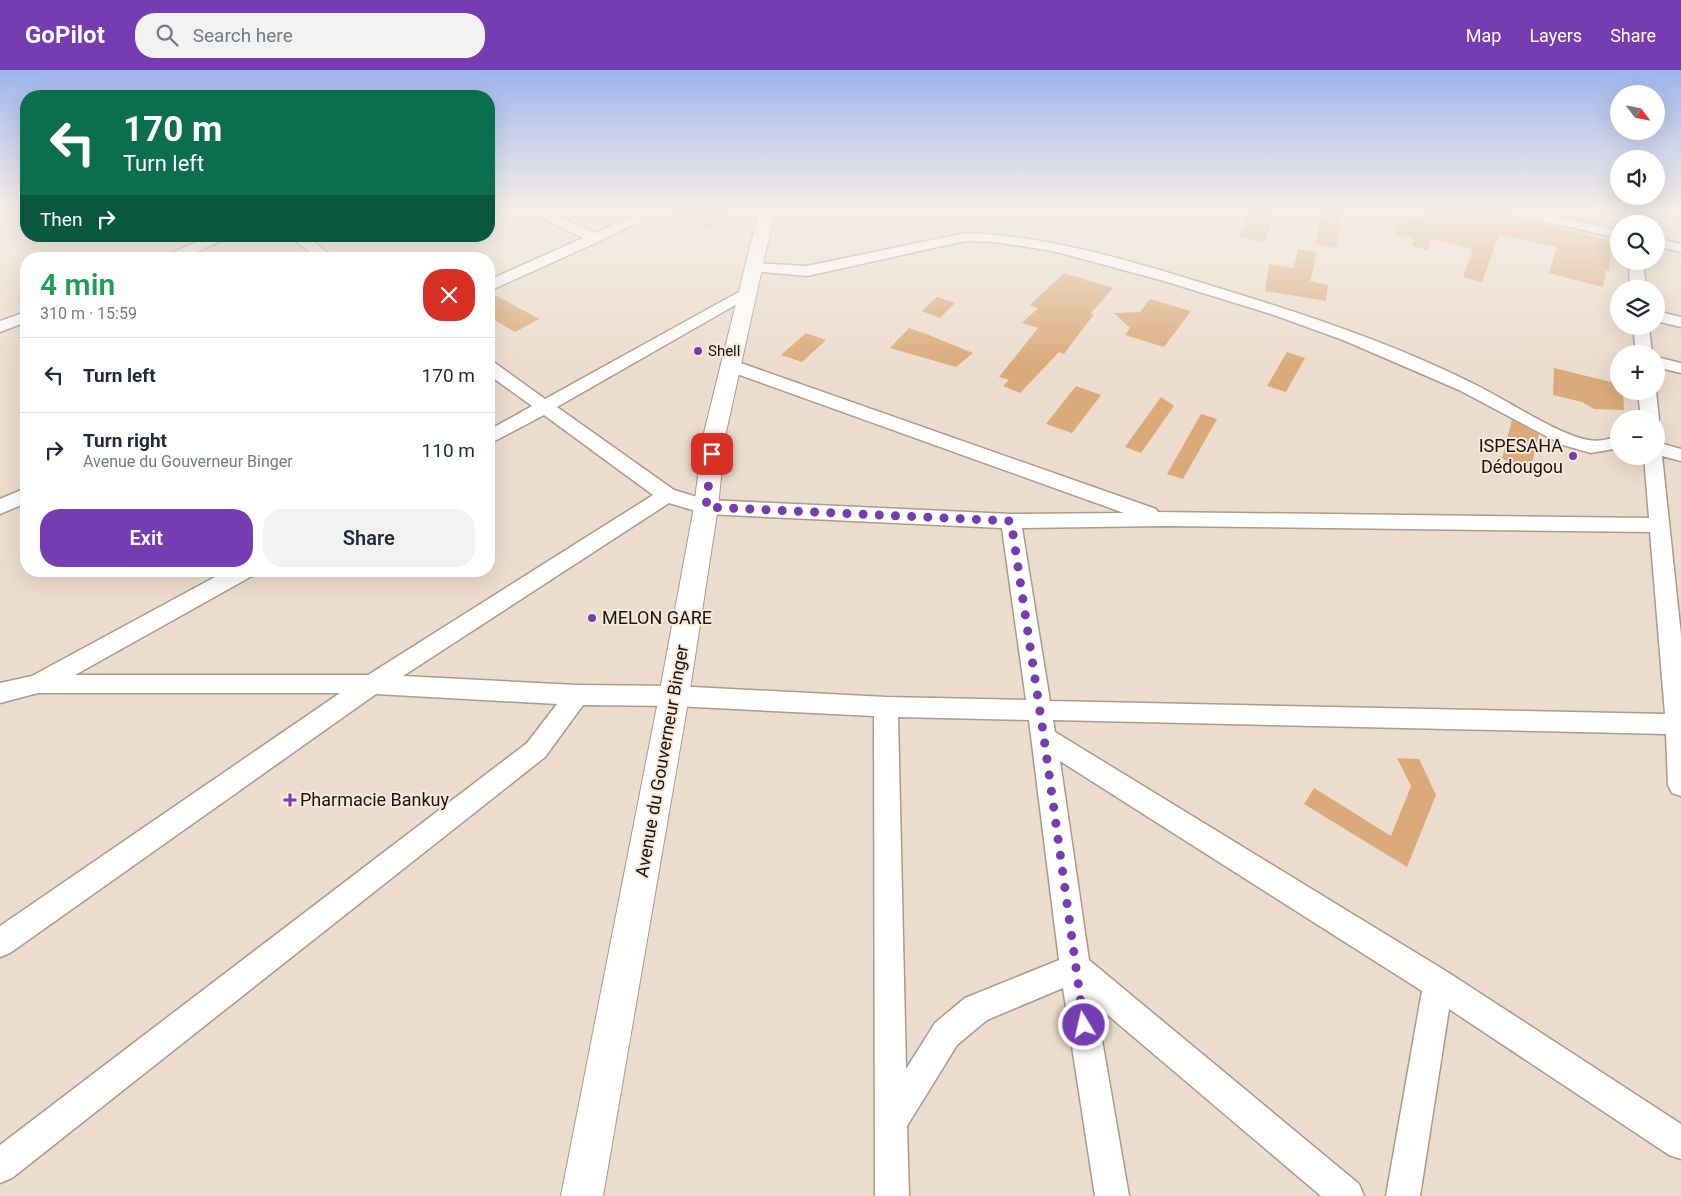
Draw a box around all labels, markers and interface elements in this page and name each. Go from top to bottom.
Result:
search box [135,13,485,58]
text: GoPilot [25,21,105,49]
icon: search [153,21,181,49]
text: Search here [193,24,293,47]
text: Map [1466,25,1501,46]
text: Layers [1529,25,1582,46]
text: Share [1610,25,1656,46]
north arrow [1610,85,1665,140]
map controls [1610,85,1665,465]
text: 170 m [123,109,222,150]
icon: left [40,110,105,175]
button: sound [1610,150,1665,205]
text: Turn left [123,151,204,176]
icon: right [92,205,120,233]
text: Then [40,208,82,231]
button: search [1610,215,1665,270]
text: 4 min [40,267,115,302]
button: close [423,269,475,321]
button: layers [1610,280,1665,335]
text: 310 m · 15:59 [40,304,137,323]
place label: Shell [708,342,740,360]
marker: Shell [692,345,704,357]
button: + [1610,345,1665,400]
icon: left [40,361,68,389]
text: Turn left [83,364,156,387]
text: 170 m [422,364,475,387]
button: − [1610,410,1665,465]
text: Turn right [83,429,167,452]
pin [691,433,733,475]
place label: ISPESAHA Dédougou [1479,435,1563,477]
icon: right [40,436,68,464]
text: 110 m [422,439,475,462]
icon: arrive [698,440,726,468]
marker: ISPESAHA Dédougou [1567,450,1579,462]
text: Avenue du Gouverneur Binger [83,452,293,471]
button: Exit [40,509,253,567]
button: Share [263,509,475,567]
place label: MELON GARE [602,607,712,628]
marker: MELON GARE [586,612,598,624]
street label: Avenue du Gouverneur Binger [631,643,692,879]
place label: Pharmacie Bankuy [300,789,450,810]
marker: Pharmacie Bankuy [284,794,296,806]
position arrow [1057,998,1109,1050]

